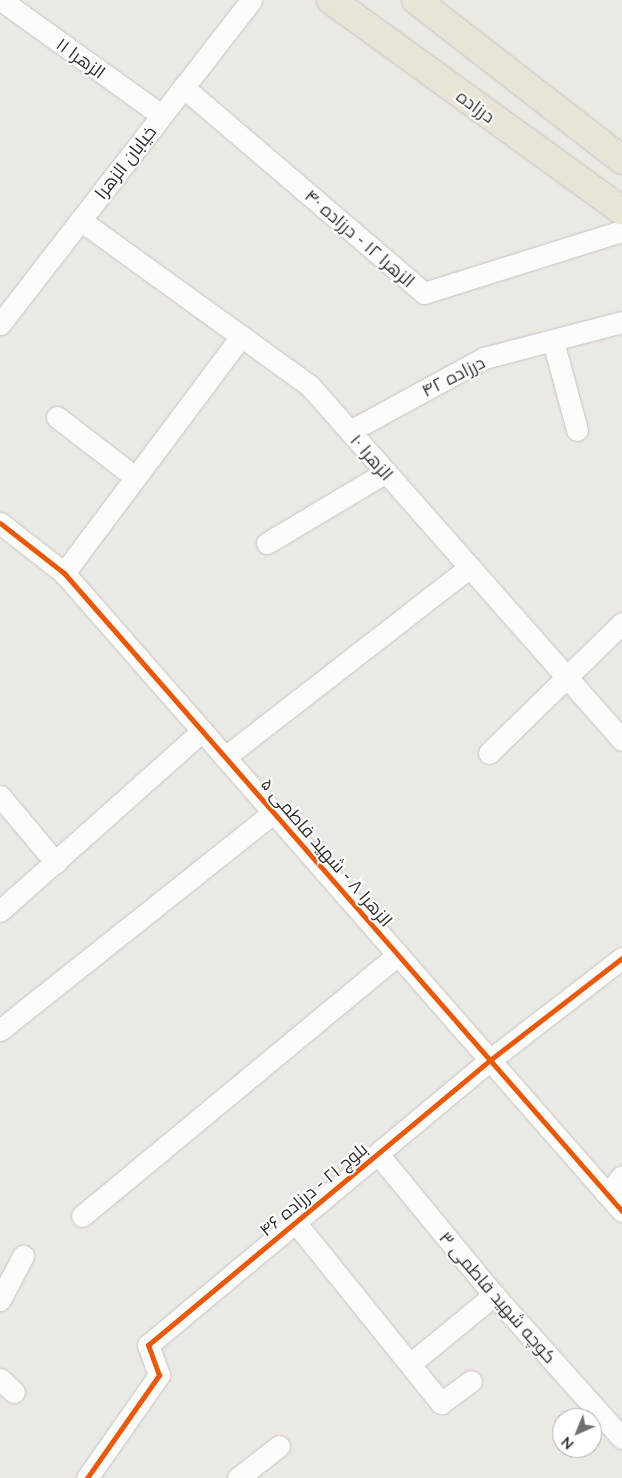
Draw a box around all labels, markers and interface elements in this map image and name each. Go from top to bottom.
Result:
street label: الزهرا ۱۱ [52,33,110,83]
street label: درزاده [453,85,499,127]
street label: خیابان الزهرا [90,121,160,203]
street label: الزهرا ۱۲ - درزاده ۴۰ [301,184,419,292]
street label: درزاده ۴۲ [418,351,488,401]
street label: الزهرا ۱۰ [346,429,398,485]
street label: الزهرا ۸ - شهید فاطمی ۵ [257,773,397,931]
street label: بلوچ ۲۱ - درزاده ۴۶ [255,1138,371,1240]
street label: کوچه شهید فاطمی ۳ [435,1227,561,1367]
north arrow [552,1408,602,1458]
text: N [557,1434,577,1453]

